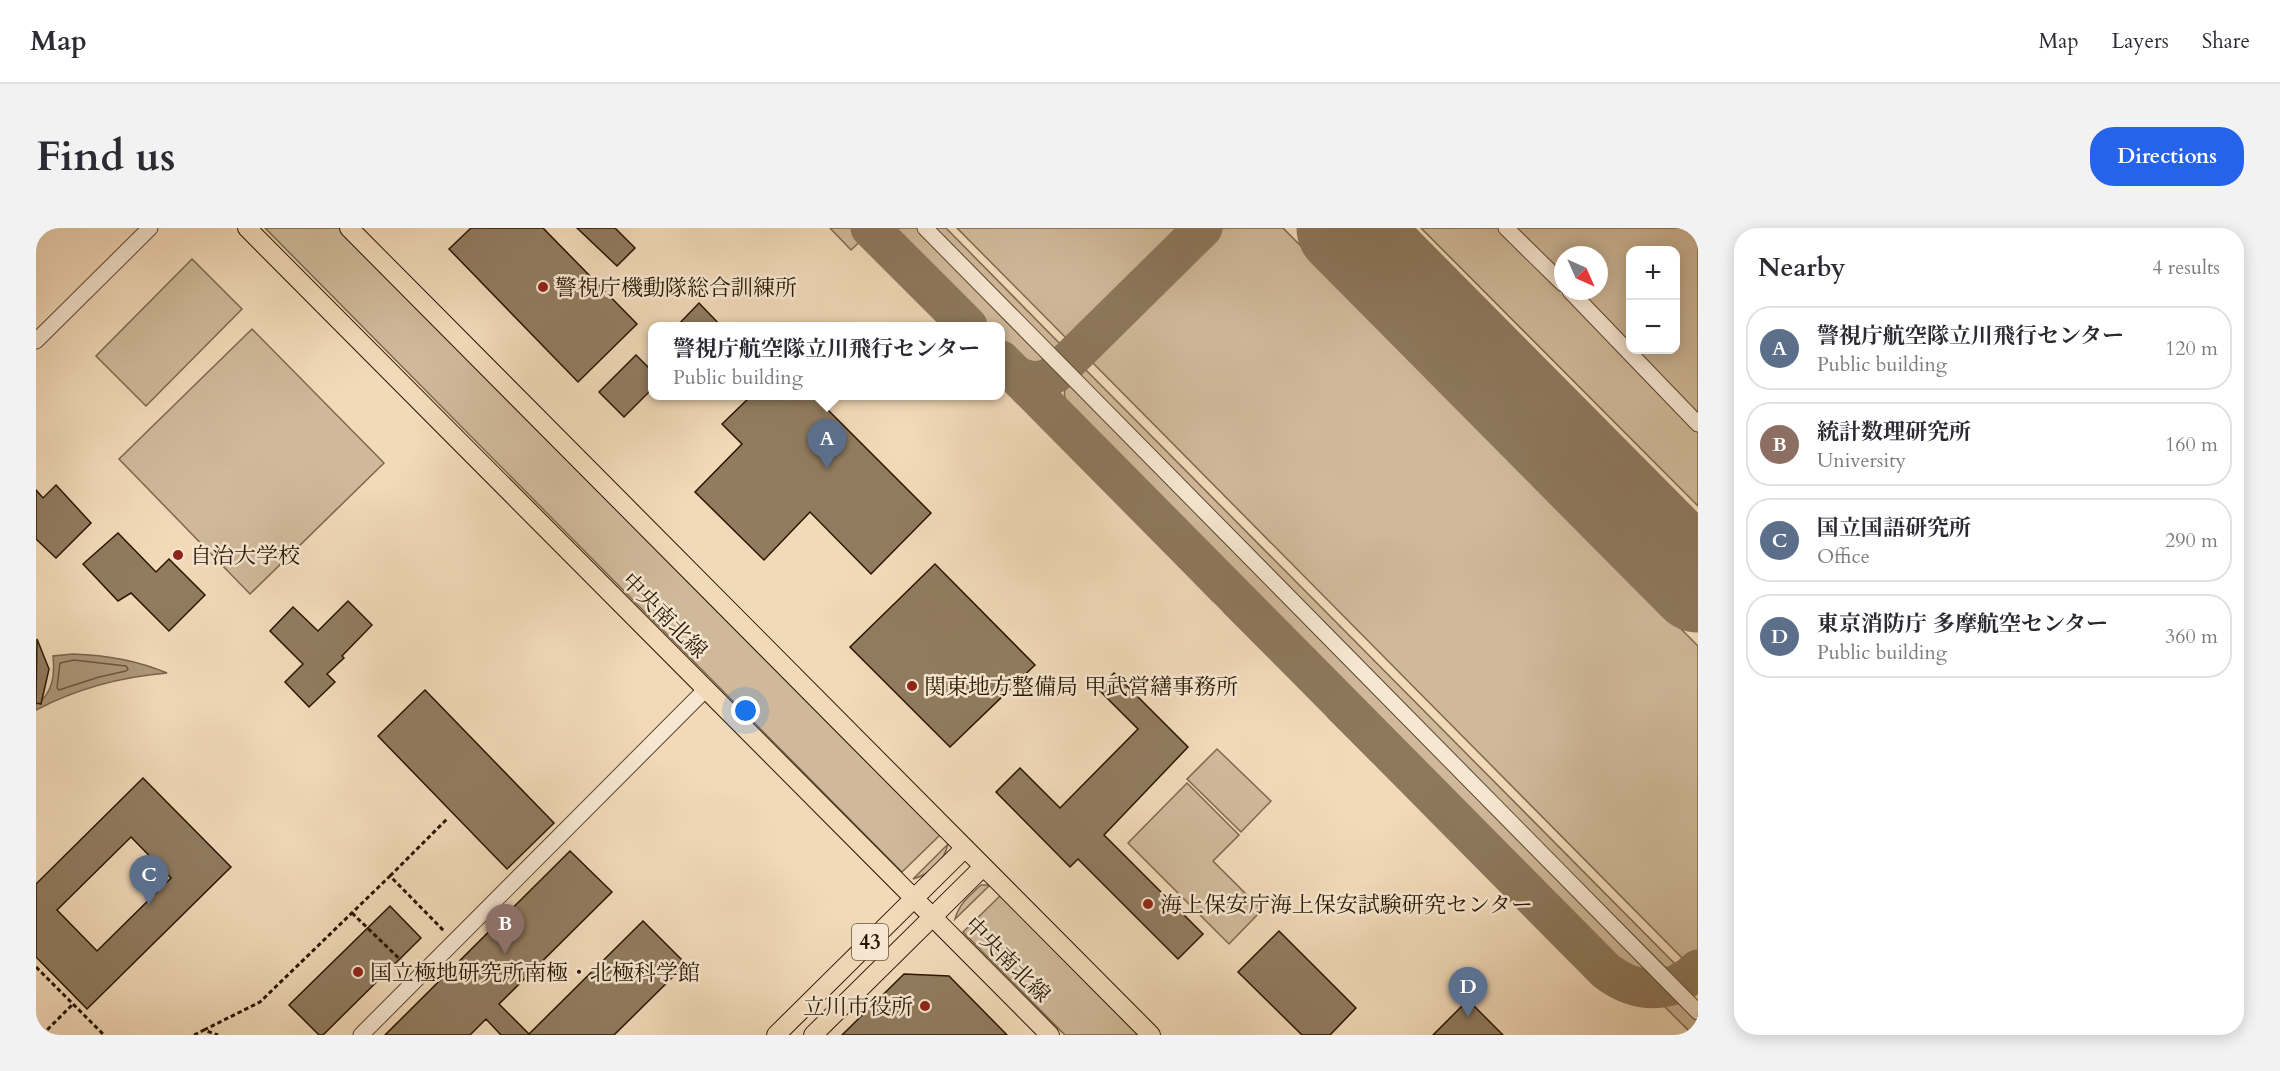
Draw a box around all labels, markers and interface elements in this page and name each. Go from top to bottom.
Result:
text: Map [30,22,87,60]
text: Map [2039,27,2079,56]
text: Layers [2112,27,2169,56]
text: Share [2202,27,2250,56]
button: Directions [2090,127,2244,186]
text: Find us [36,128,176,185]
north arrow [1554,246,1608,300]
map controls [1626,246,1680,354]
button: + [1626,246,1680,300]
text: Nearby [1758,250,1846,285]
text: 4 results [2152,254,2220,281]
place label: 警視庁機動隊総合訓練所 [555,273,797,303]
marker: 警視庁機動隊総合訓練所 [536,280,550,294]
button: − [1626,300,1680,354]
text: 警視庁航空隊立川飛行センター [1817,321,2124,351]
popup [648,322,1005,400]
text: 警視庁航空隊立川飛行センター [673,334,980,364]
text: A [1772,335,1787,362]
text: 120 m [2165,335,2218,362]
text: Public building [1817,351,1947,378]
text: Public building [673,364,803,391]
text: 統計数理研究所 [1817,417,1971,447]
pin: A [808,420,846,469]
text: B [1772,431,1787,458]
text: 160 m [2165,431,2218,458]
text: University [1817,447,1906,474]
text: 国立国語研究所 [1817,513,1971,543]
text: C [1772,527,1787,554]
text: 290 m [2165,527,2218,554]
place label: 自治大学校 [190,541,300,571]
text: Office [1817,543,1870,570]
marker: 自治大学校 [171,548,185,562]
street label: 中央南北線 [615,566,714,665]
text: 東京消防庁 多摩航空センター [1817,609,2108,639]
text: D [1771,623,1788,650]
text: 360 m [2165,623,2218,650]
text: Public building [1817,639,1947,666]
place label: 関東地方整備局 甲武営繕事務所 [924,672,1238,702]
marker: 関東地方整備局 甲武営繕事務所 [905,679,919,693]
your location [731,696,760,725]
pin: C [130,856,168,905]
place label: 海上保安庁海上保安試験研究センター [1160,890,1533,920]
marker: 海上保安庁海上保安試験研究センター [1141,897,1155,911]
pin: B [486,904,524,954]
street label: 中央南北線 [958,910,1057,1009]
road number: 43 [852,924,888,960]
place label: 国立極地研究所南極・北極科学館 [370,958,700,988]
marker: 国立極地研究所南極・北極科学館 [351,965,365,979]
pin: D [1448,968,1488,1017]
place label: 立川市役所 [803,992,913,1022]
marker: 立川市役所 [918,999,932,1013]

